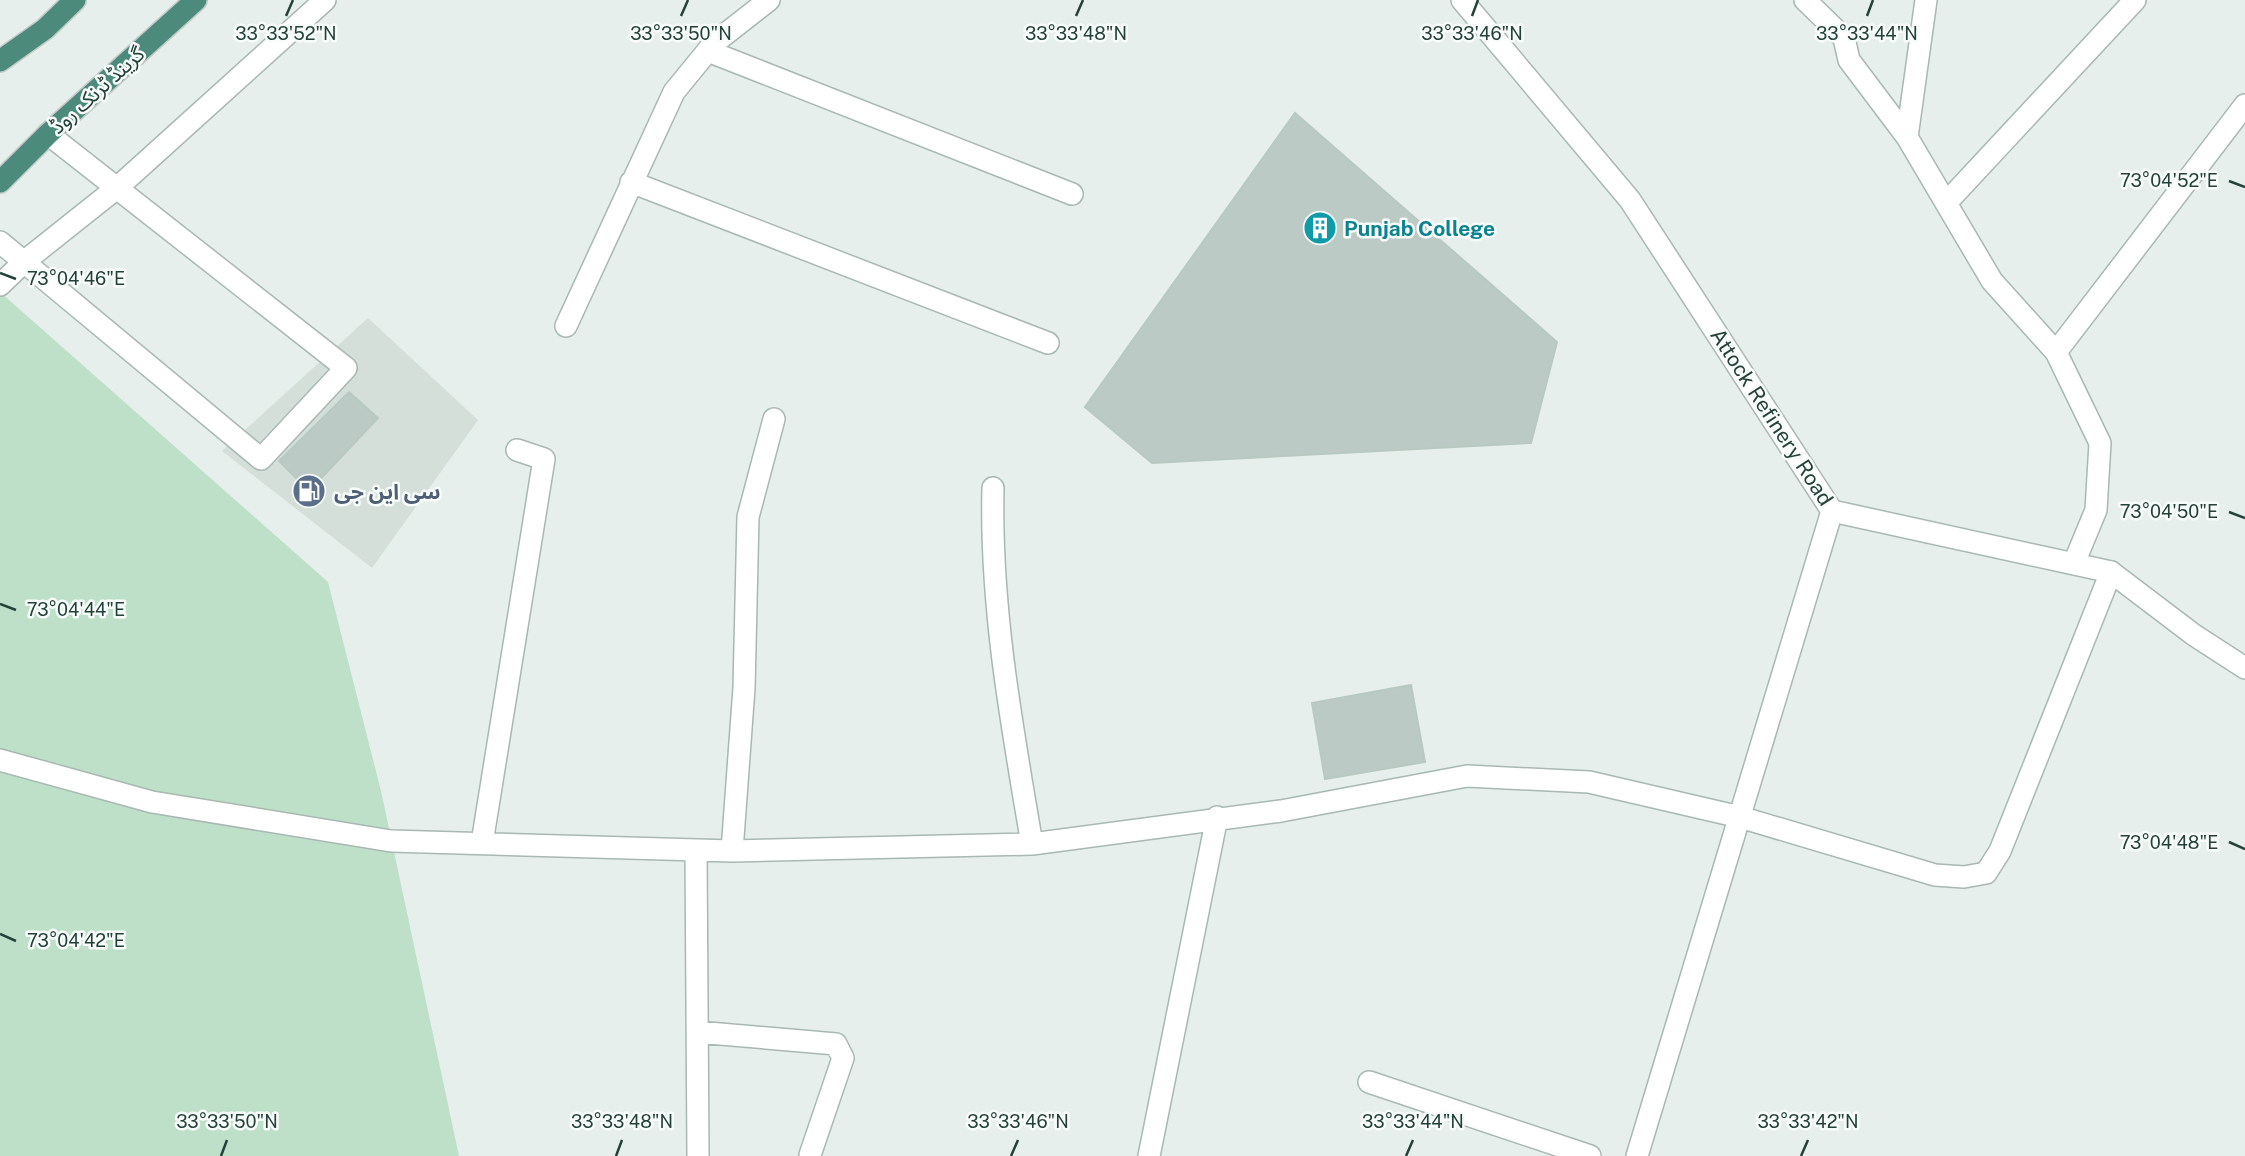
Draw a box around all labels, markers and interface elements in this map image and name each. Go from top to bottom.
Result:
text: 33°33'52"N [235,23,337,44]
text: 33°33'50"N [630,23,732,44]
text: 33°33'48"N [1025,23,1127,44]
text: 33°33'46"N [1421,23,1523,44]
text: 33°33'44"N [1816,23,1918,44]
street label: گرینڈ ٹرنک روڈ [45,41,150,139]
text: 73°04'52"E [2120,170,2218,191]
building icon: Punjab College [1301,209,1339,247]
place label: Punjab College [1344,216,1495,241]
text: 73°04'46"E [27,268,125,289]
street label: Attock Refinery Road [1705,324,1839,510]
fuel station icon: سی این جی [290,472,328,510]
place label: سی این جی [334,479,440,504]
text: 73°04'50"E [2120,501,2218,522]
text: 73°04'44"E [27,599,125,620]
text: 73°04'48"E [2120,832,2218,853]
text: 73°04'42"E [27,930,125,951]
text: 33°33'50"N [176,1111,278,1132]
text: 33°33'48"N [571,1111,673,1132]
text: 33°33'46"N [967,1111,1069,1132]
text: 33°33'44"N [1362,1111,1464,1132]
text: 33°33'42"N [1757,1111,1859,1132]

